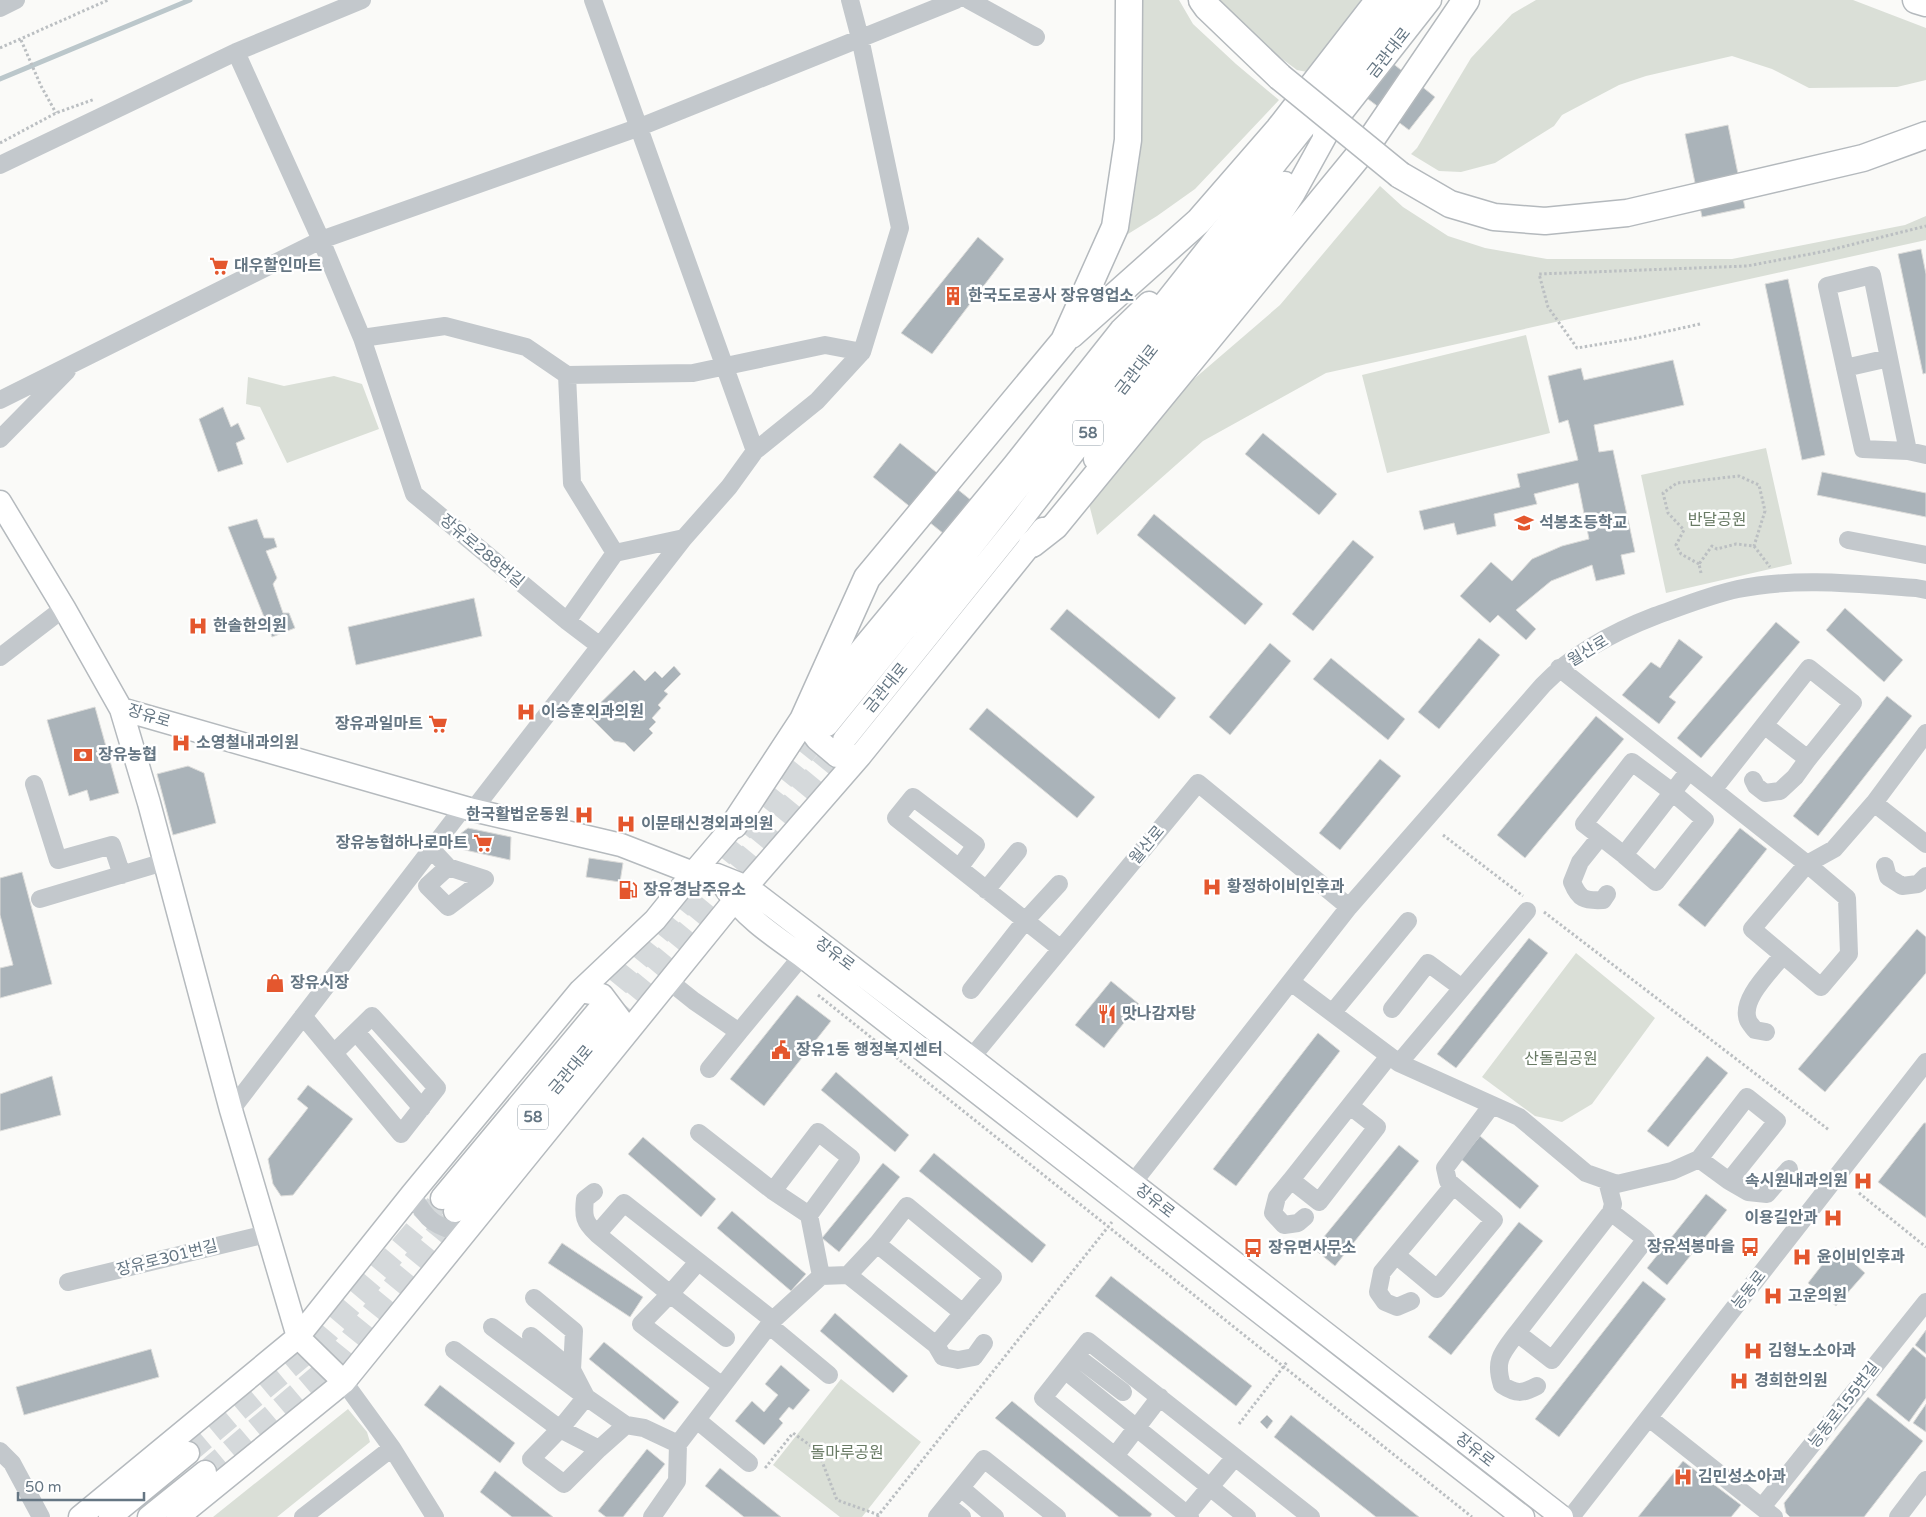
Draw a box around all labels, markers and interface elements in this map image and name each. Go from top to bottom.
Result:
street label: 금관대로 [1363,23,1415,82]
supermarket icon: 대우할인마트 [208,255,230,277]
place label: 대우할인마트 [234,256,323,276]
building icon: 한국도로공사 장유영업소 [942,285,964,307]
place label: 한국도로공사 장유영업소 [968,286,1134,306]
street label: 금관대로 [1111,340,1163,399]
road number: 58 [1073,420,1103,446]
street label: 장유로288번길 [436,510,528,592]
park label: 반달공원 [1688,510,1746,530]
school or university icon: 석봉초등학교 [1513,512,1535,534]
place label: 석봉초등학교 [1539,513,1628,533]
hospital icon: 한솔한의원 [187,615,209,637]
place label: 한솔한의원 [213,616,287,636]
street label: 월산로 [1564,631,1612,671]
street label: 금관대로 [860,659,912,717]
street label: 장유로 [125,700,173,732]
hospital icon: 이승훈외과의원 [515,701,537,723]
place label: 이승훈외과의원 [541,702,644,722]
supermarket icon: 장유과일마트 [427,713,449,735]
place label: 장유과일마트 [335,714,423,734]
hospital icon: 소영철내과의원 [170,732,192,754]
place label: 소영철내과의원 [196,733,299,753]
bank icon: 장유농협 [72,744,94,766]
place label: 장유농협 [98,745,157,765]
hospital icon: 한국활법운동원 [573,804,595,826]
place label: 한국활법운동원 [466,805,569,825]
hospital icon: 이문태신경외과의원 [615,813,637,835]
place label: 이문태신경외과의원 [641,814,773,834]
street label: 월산로 [1125,821,1169,868]
supermarket icon: 장유농협하나로마트 [472,832,494,854]
place label: 장유농협하나로마트 [336,833,468,853]
hospital icon: 황정하이비인후과 [1201,876,1223,898]
place label: 황정하이비인후과 [1227,877,1345,897]
fuel station icon: 장유경남주유소 [617,879,639,901]
place label: 장유경남주유소 [643,880,746,900]
street label: 장유로 [811,933,859,975]
shop icon: 장유시장 [264,972,286,994]
place label: 장유시장 [290,973,349,993]
restaurant icon: 맛나감자탕 [1096,1003,1118,1025]
place label: 맛나감자탕 [1122,1004,1196,1024]
public building icon: 장유1동 행정복지센터 [770,1039,792,1061]
place label: 장유1동 행정복지센터 [796,1040,943,1060]
street label: 금관대로 [544,1041,598,1099]
park label: 산돌림공원 [1524,1049,1598,1069]
road number: 58 [518,1104,548,1130]
hospital icon: 속시원내과의원 [1852,1170,1874,1192]
place label: 속시원내과의원 [1745,1171,1848,1191]
street label: 장유로 [1131,1180,1179,1223]
hospital icon: 이용길안과 [1822,1207,1844,1229]
place label: 이용길안과 [1744,1208,1818,1228]
street label: 장유로301번길 [114,1236,220,1280]
bus stop icon: 장유석봉마을 [1739,1236,1761,1258]
bus stop icon: 장유면사무소 [1242,1237,1264,1259]
place label: 장유석봉마을 [1647,1237,1735,1257]
place label: 장유면사무소 [1268,1238,1357,1258]
hospital icon: 윤이비인후과 [1791,1246,1813,1268]
place label: 윤이비인후과 [1817,1247,1905,1267]
street label: 능동로 [1728,1266,1771,1314]
hospital icon: 고운의원 [1762,1285,1784,1307]
place label: 고운의원 [1788,1286,1847,1306]
hospital icon: 김형노소아과 [1742,1340,1764,1362]
place label: 김형노소아과 [1768,1341,1856,1361]
street label: 능동로155번길 [1804,1358,1884,1452]
hospital icon: 경희한의원 [1728,1370,1750,1392]
place label: 경희한의원 [1754,1371,1828,1391]
street label: 장유로 [1451,1429,1499,1472]
park label: 돌마루공원 [810,1443,884,1463]
hospital icon: 김민성소아과 [1672,1466,1694,1488]
place label: 김민성소아과 [1698,1467,1786,1487]
scale bar [18,1470,144,1502]
text: 50 m [25,1478,62,1496]

